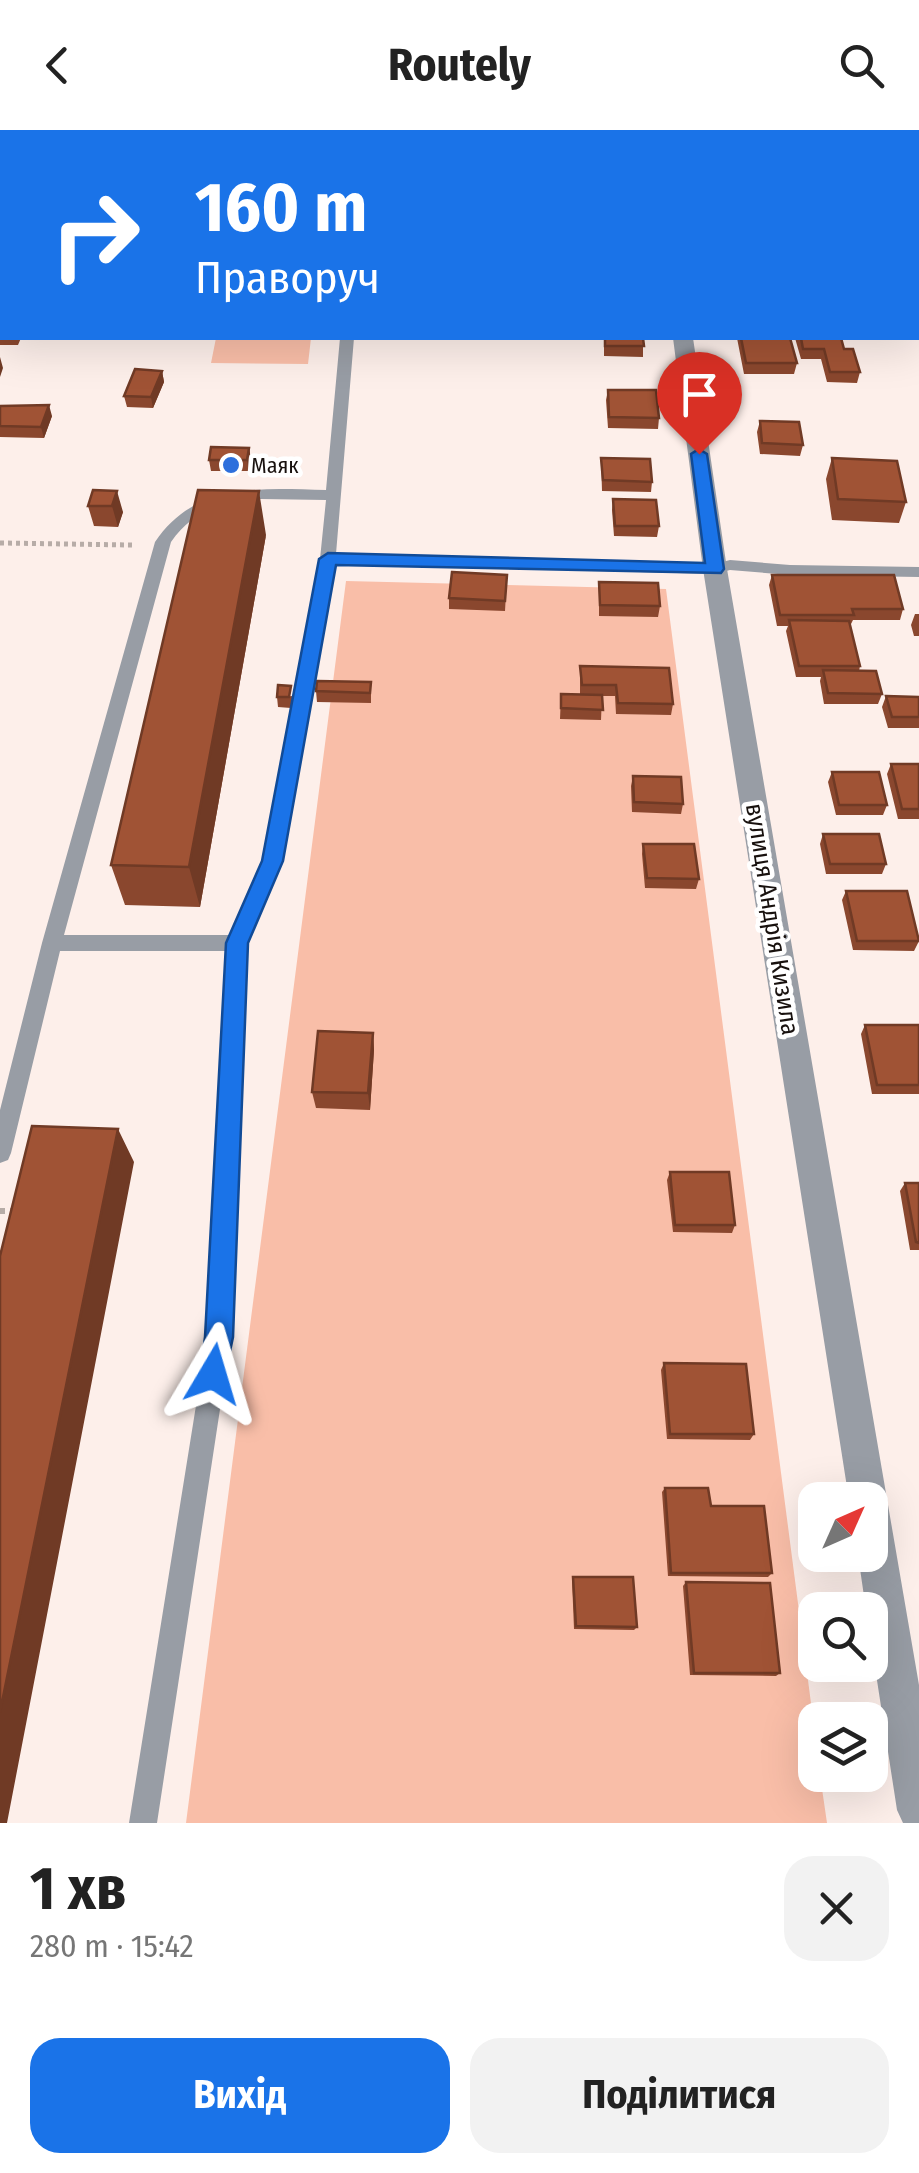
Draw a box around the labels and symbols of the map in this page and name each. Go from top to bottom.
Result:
pin [657,352,742,455]
place label: Маяк [251,452,299,479]
marker: Маяк [220,454,242,476]
street label: вулиця Андрія Кизила [739,801,805,1037]
position arrow [161,1322,265,1426]
north arrow [798,1482,888,1572]

